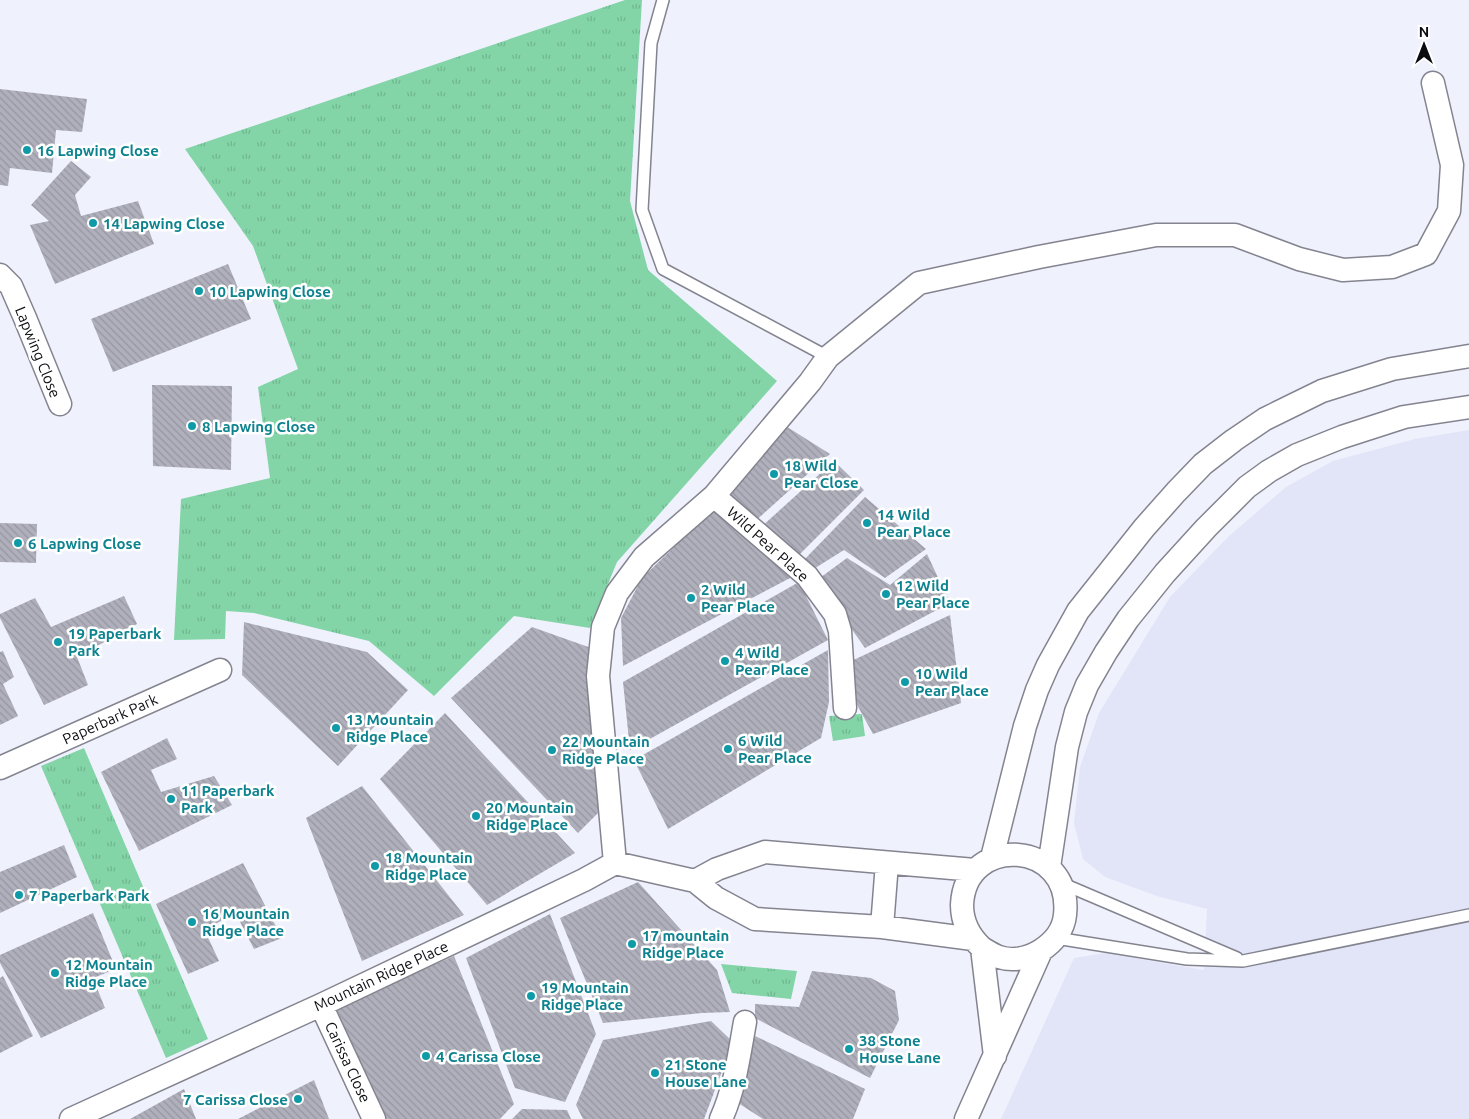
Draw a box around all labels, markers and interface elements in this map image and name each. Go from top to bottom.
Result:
north arrow [1399,20,1449,70]
text: N [1419,24,1429,40]
place label: 16 Lapwing Close [37,142,159,159]
marker: 16 Lapwing Close [21,144,33,156]
place label: 14 Lapwing Close [103,215,225,232]
marker: 14 Lapwing Close [87,217,99,229]
place label: 10 Lapwing Close [209,283,331,300]
marker: 10 Lapwing Close [193,285,205,297]
street label: Lapwing Close [12,304,64,400]
place label: 8 Lapwing Close [202,418,315,435]
marker: 8 Lapwing Close [186,420,198,432]
place label: 18 Wild Pear Close [784,457,859,491]
marker: 18 Wild Pear Close [768,468,780,480]
street label: Wild Pear Place [724,503,812,585]
place label: 14 Wild Pear Place [877,506,951,540]
marker: 14 Wild Pear Place [861,517,873,529]
place label: 6 Lapwing Close [28,535,141,552]
marker: 6 Lapwing Close [12,537,24,549]
place label: 12 Wild Pear Place [896,577,970,611]
place label: 2 Wild Pear Place [701,581,775,615]
marker: 12 Wild Pear Place [880,588,892,600]
marker: 2 Wild Pear Place [685,592,697,604]
place label: 19 Paperbark Park [68,625,162,659]
marker: 19 Paperbark Park [52,636,64,648]
place label: 4 Wild Pear Place [735,644,809,678]
marker: 4 Wild Pear Place [719,655,731,667]
place label: 10 Wild Pear Place [915,665,989,699]
marker: 10 Wild Pear Place [899,676,911,688]
street label: Paperbark Park [60,690,161,748]
place label: 13 Mountain Ridge Place [346,711,434,745]
marker: 13 Mountain Ridge Place [330,722,342,734]
place label: 6 Wild Pear Place [738,732,812,766]
place label: 22 Mountain Ridge Place [562,733,650,767]
marker: 6 Wild Pear Place [722,743,734,755]
marker: 22 Mountain Ridge Place [546,744,558,756]
place label: 11 Paperbark Park [181,782,275,816]
marker: 11 Paperbark Park [165,793,177,805]
place label: 20 Mountain Ridge Place [486,799,574,833]
marker: 20 Mountain Ridge Place [470,810,482,822]
place label: 18 Mountain Ridge Place [385,849,473,883]
marker: 18 Mountain Ridge Place [369,860,381,872]
place label: 7 Paperbark Park [29,887,150,904]
marker: 7 Paperbark Park [13,889,25,901]
place label: 16 Mountain Ridge Place [202,905,290,939]
marker: 16 Mountain Ridge Place [186,916,198,928]
place label: 17 mountain Ridge Place [642,927,729,961]
street label: Mountain Ridge Place [311,937,451,1015]
marker: 17 mountain Ridge Place [626,938,638,950]
place label: 12 Mountain Ridge Place [65,956,153,990]
marker: 12 Mountain Ridge Place [49,967,61,979]
place label: 19 Mountain Ridge Place [541,979,629,1013]
marker: 19 Mountain Ridge Place [525,990,537,1002]
street label: Carissa Close [322,1019,374,1105]
place label: 38 Stone House Lane [859,1032,941,1066]
marker: 38 Stone House Lane [843,1043,855,1055]
place label: 4 Carissa Close [436,1048,541,1065]
marker: 4 Carissa Close [420,1050,432,1062]
place label: 21 Stone House Lane [665,1056,747,1090]
marker: 21 Stone House Lane [649,1067,661,1079]
place label: 7 Carissa Close [183,1091,288,1108]
marker: 7 Carissa Close [292,1093,304,1105]

